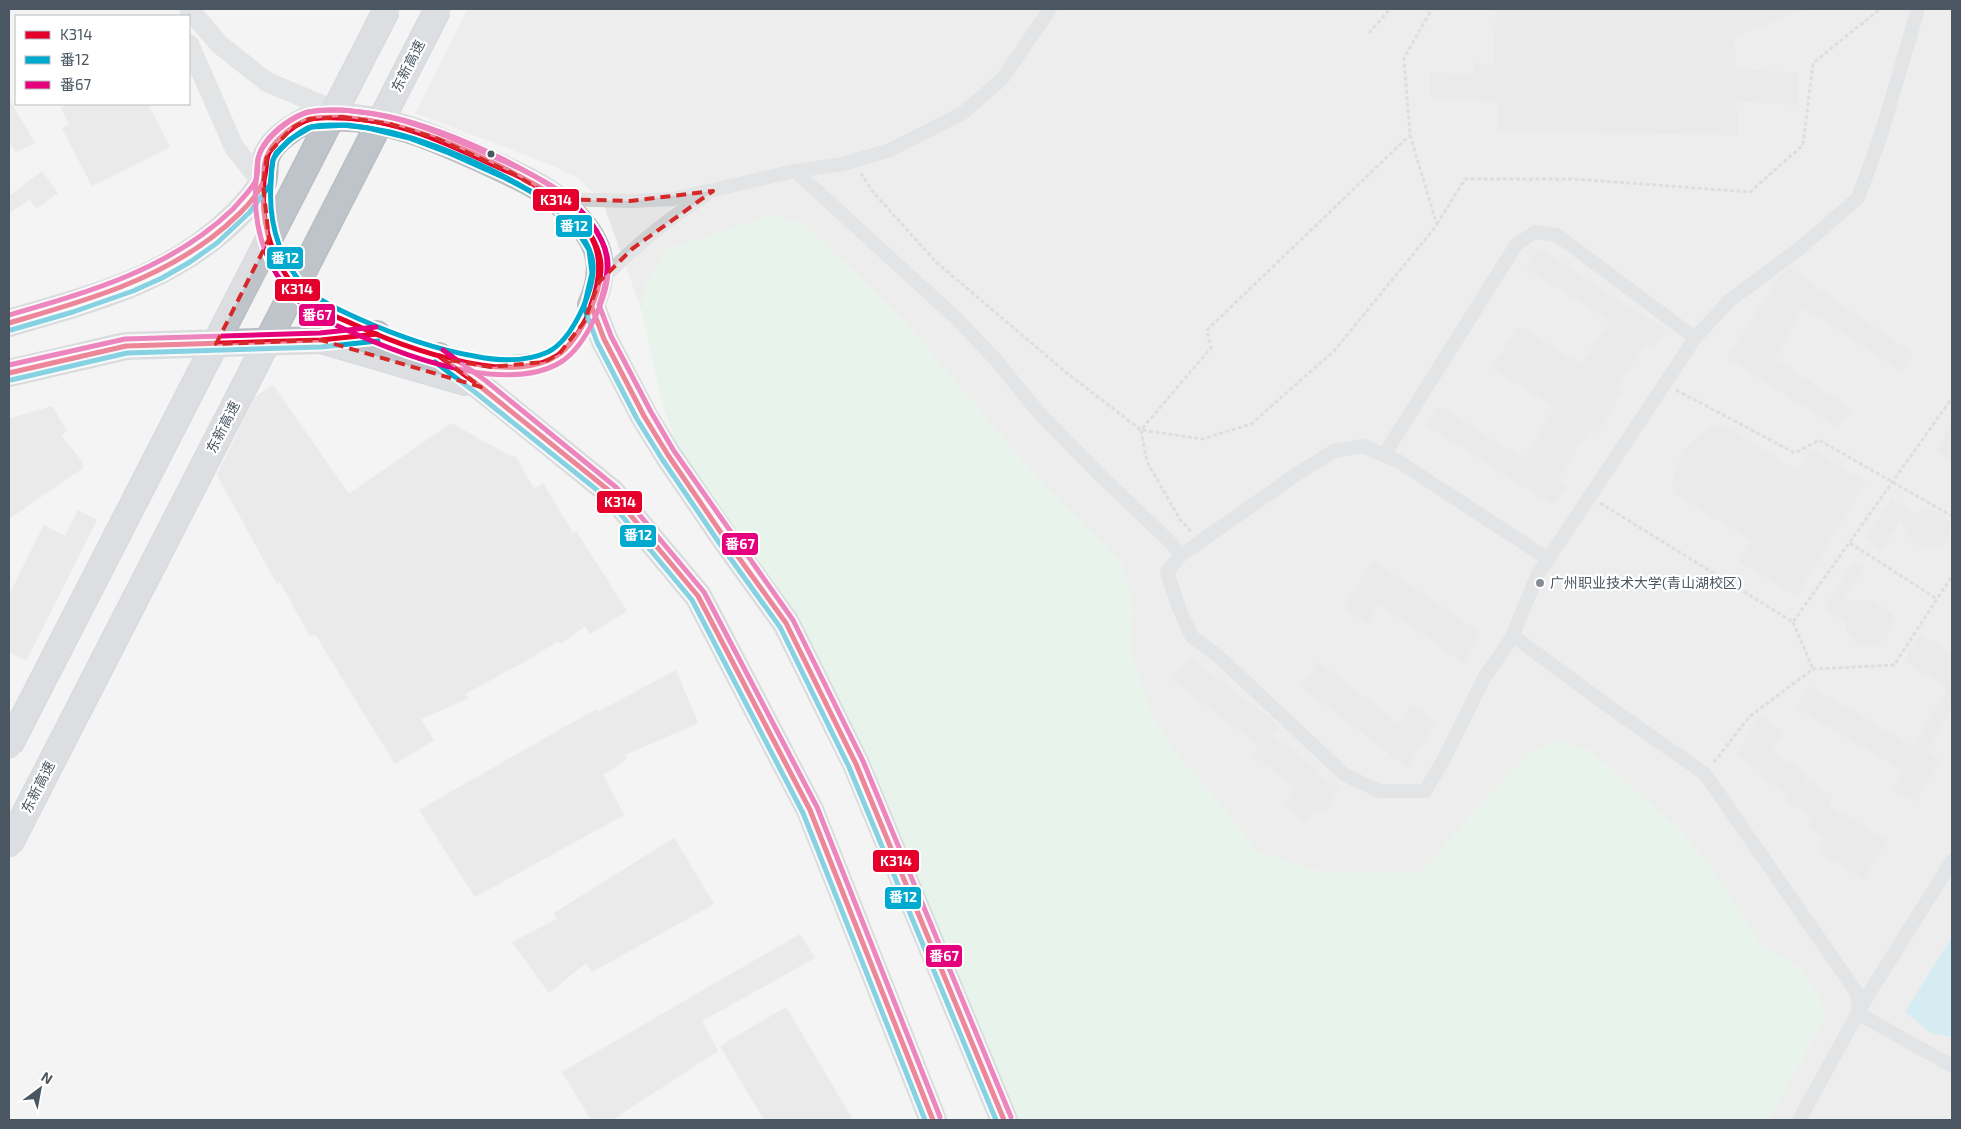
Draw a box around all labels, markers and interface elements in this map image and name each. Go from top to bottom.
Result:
legend [15,15,190,105]
text: K314 [60,25,92,43]
street label: 东新高速 [387,37,428,95]
text: 番12 [60,50,89,68]
text: 番67 [60,75,92,93]
unlabelled marker [486,149,496,159]
line badge: K314 [532,188,580,212]
text: K314 [540,191,572,208]
line badge: 番12 [555,214,593,238]
text: 番12 [560,217,588,234]
line badge: 番12 [266,246,304,270]
text: 番12 [271,249,299,266]
line badge: K314 [274,278,321,302]
text: K314 [281,280,313,297]
line badge: 番67 [298,303,336,327]
text: 番67 [302,306,332,323]
street label: 东新高速 [202,398,243,456]
line badge: K314 [596,490,643,514]
text: K314 [604,493,636,510]
line badge: 番12 [619,524,657,548]
text: 番12 [624,526,652,543]
line badge: 番67 [721,532,759,556]
text: 番67 [725,535,755,552]
place label: 广州职业技术大学(青山湖校区) [1550,574,1742,591]
marker: 广州职业技术大学(青山湖校区) [1534,577,1546,589]
street label: 东新高速 [17,758,58,816]
line badge: K314 [872,849,920,873]
text: K314 [880,852,912,869]
line badge: 番12 [884,886,922,910]
text: 番12 [889,888,917,905]
line badge: 番67 [925,944,963,968]
text: 番67 [929,947,959,964]
north arrow [15,1064,65,1114]
text: N [38,1068,56,1087]

